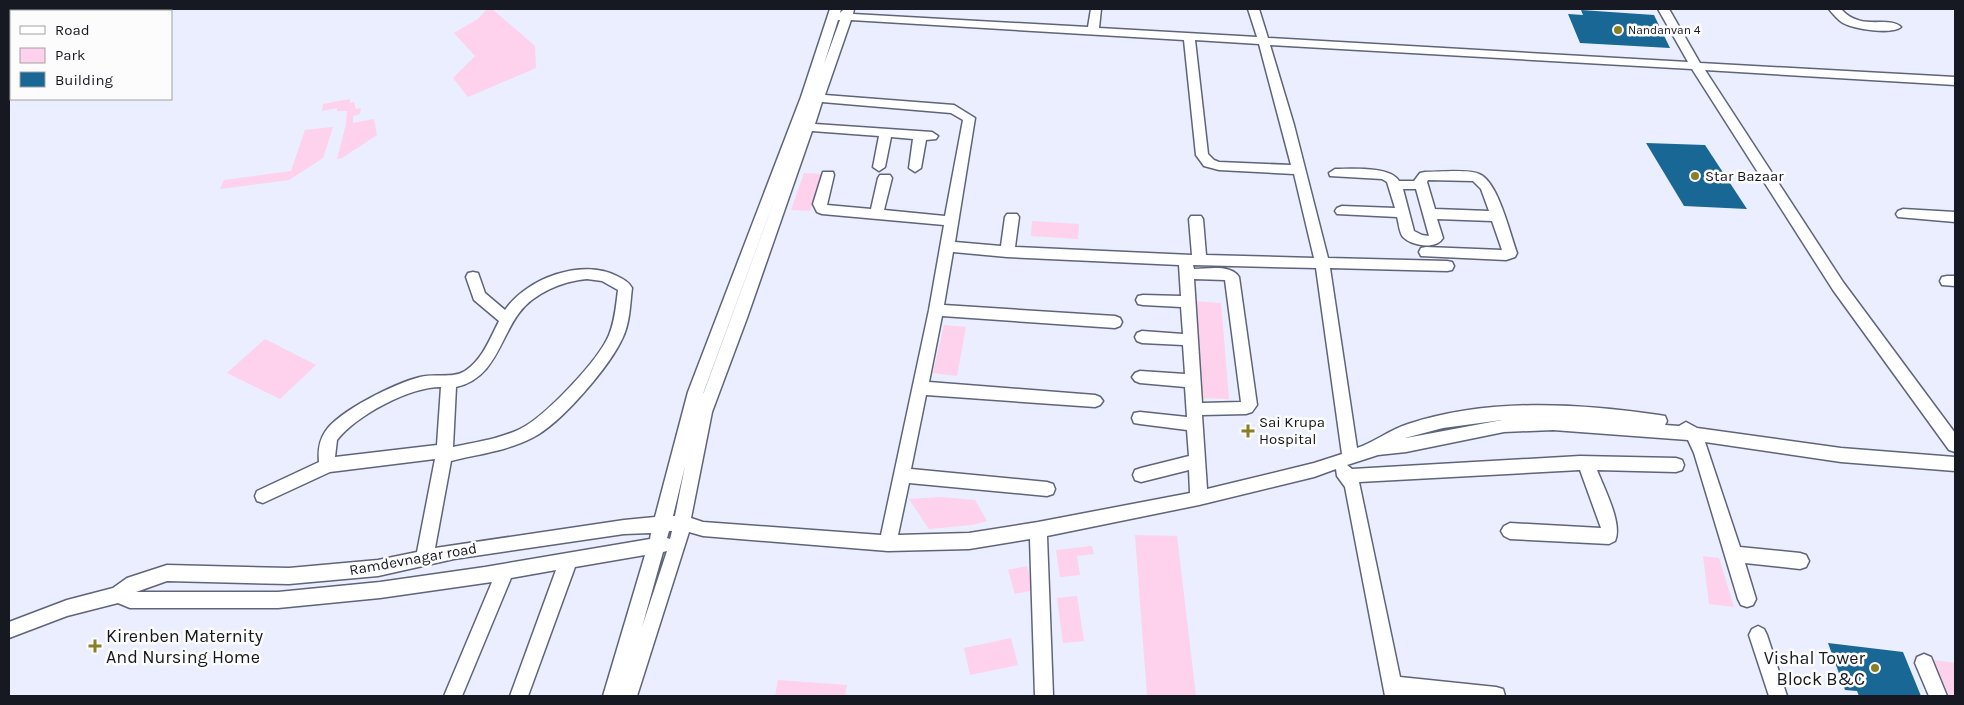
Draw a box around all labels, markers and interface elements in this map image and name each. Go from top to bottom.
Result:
legend [10,10,172,100]
text: Road [55,21,90,39]
place label: Nandanvan 4 [1628,23,1701,37]
marker: Nandanvan 4 [1612,24,1624,36]
text: Park [55,46,85,64]
text: Building [55,71,113,89]
place label: Star Bazaar [1705,167,1784,185]
marker: Star Bazaar [1689,170,1701,182]
place label: Sai Krupa Hospital [1259,413,1325,448]
marker: Sai Krupa Hospital [1241,424,1255,438]
street label: Ramdevnagar road [348,539,478,579]
place label: Kirenben Maternity And Nursing Home [106,625,264,668]
marker: Kirenben Maternity And Nursing Home [88,639,102,653]
place label: Vishal Tower Block B&C [1764,647,1865,690]
marker: Vishal Tower Block B&C [1869,662,1881,674]

